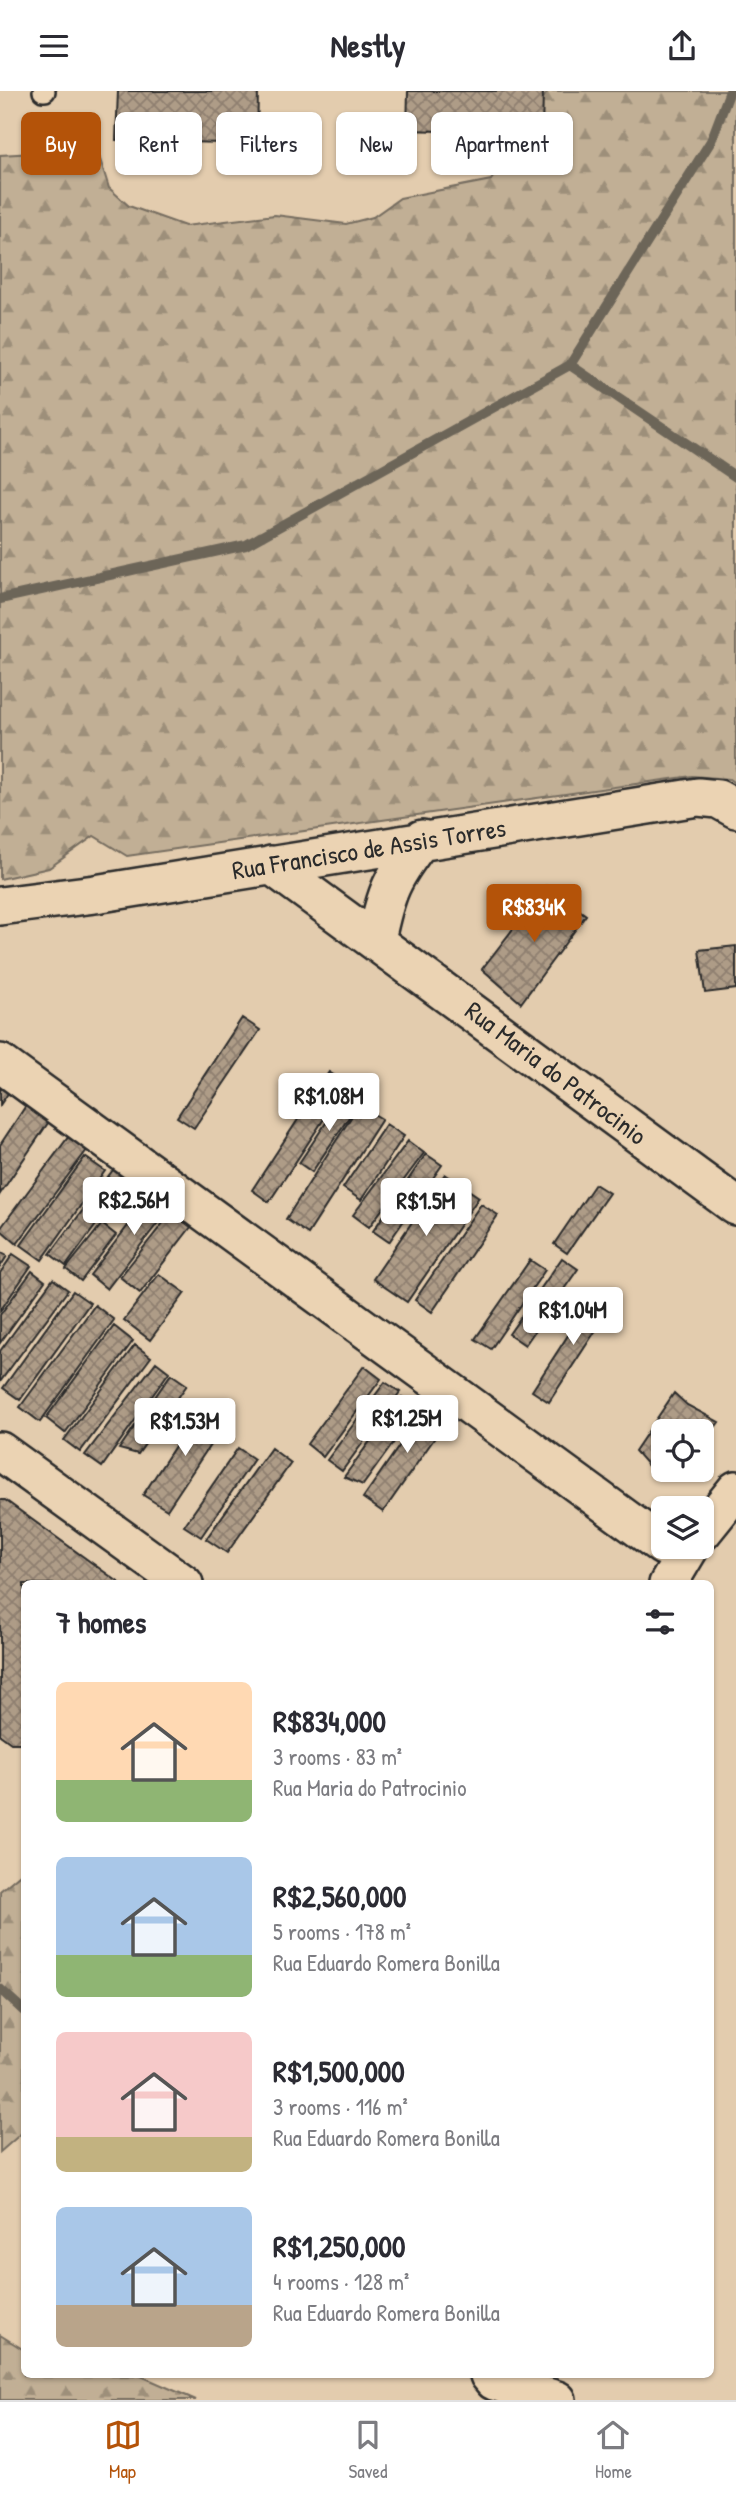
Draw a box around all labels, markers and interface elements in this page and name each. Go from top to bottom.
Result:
text: Nestly [330,24,406,67]
icon: menu [35,27,73,65]
icon: share [663,27,701,65]
chip: Buy [21,112,101,175]
chip: Rent [115,112,202,175]
chip: Filters [216,112,322,175]
chip: New [336,112,417,175]
chip: Apartment [431,112,573,175]
street label: Rua Francisco de Assis Torres [230,810,508,887]
pin: R$834K [477,885,591,944]
text: R$834K [502,891,566,922]
street label: Rua Maria do Patrocinio [458,993,654,1152]
pin: R$1.08M [264,1073,394,1133]
text: R$1.08M [294,1080,364,1111]
pin: R$2.56M [69,1177,199,1237]
pin: R$1.5M [369,1179,483,1238]
text: R$2.56M [99,1184,169,1215]
text: R$1.5M [397,1185,455,1216]
pin: R$1.04M [508,1287,638,1347]
text: R$1.04M [539,1294,607,1325]
pin: R$1.25M [342,1395,472,1455]
pin: R$1.53M [120,1399,250,1458]
text: R$1.25M [372,1402,442,1433]
text: R$1.53M [150,1405,220,1436]
map controls [651,1419,714,1559]
button: locate [651,1419,714,1482]
button: layers [651,1496,714,1559]
text: 7 homes [56,1602,146,1642]
icon: filters [641,1603,679,1641]
text: R$834,000 [273,1701,386,1741]
icon: home [112,1710,196,1794]
text: 3 rooms · 83 m² [273,1741,402,1772]
text: Rua Maria do Patrocinio [273,1772,467,1803]
text: R$2,560,000 [273,1876,406,1916]
icon: home [112,1885,196,1969]
text: 5 rooms · 178 m² [273,1916,411,1947]
text: Rua Eduardo Romera Bonilla [273,1947,500,1978]
text: R$1,500,000 [273,2051,405,2091]
icon: home [112,2060,196,2144]
text: 3 rooms · 116 m² [273,2091,408,2122]
text: Rua Eduardo Romera Bonilla [273,2122,500,2153]
text: R$1,250,000 [273,2226,405,2266]
icon: home [112,2235,196,2319]
text: 4 rooms · 128 m² [273,2266,409,2297]
text: Rua Eduardo Romera Bonilla [273,2297,500,2328]
tab: Map [104,2416,142,2484]
tab: Saved [349,2416,387,2484]
tab: Home [594,2416,632,2484]

